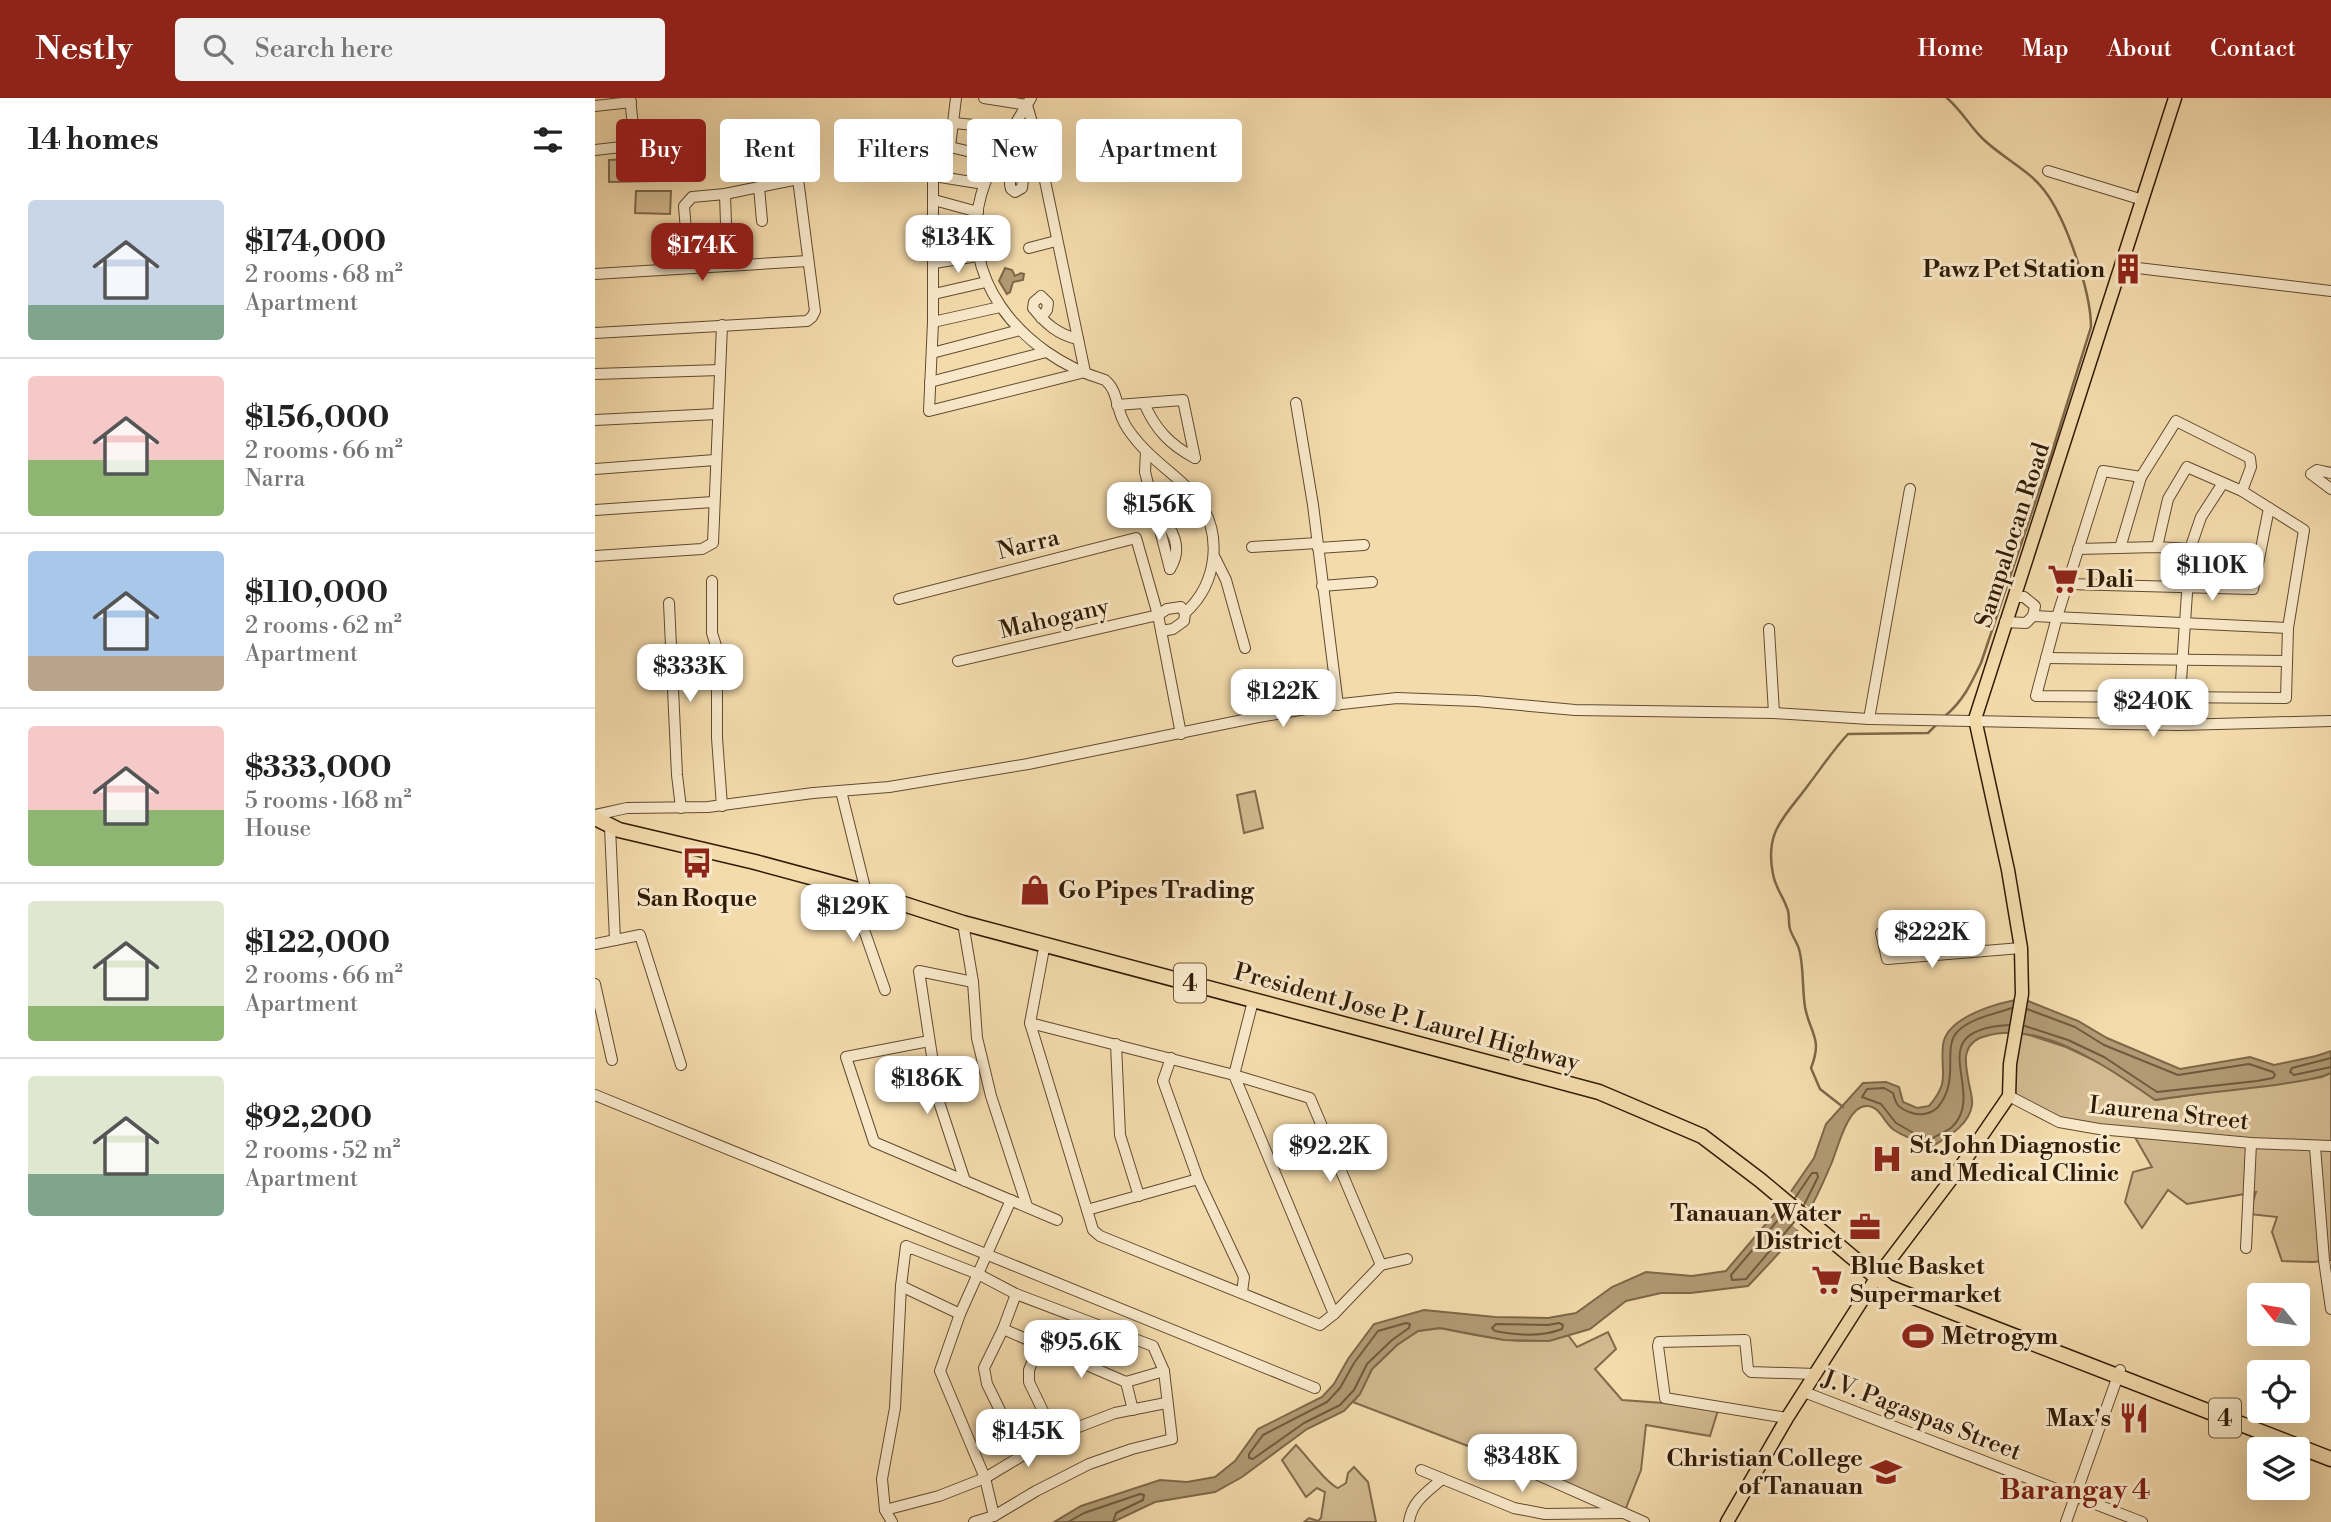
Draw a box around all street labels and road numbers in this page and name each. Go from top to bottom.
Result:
street label: Sampalocan Road [1969,439,2057,632]
street label: Narra [994,523,1063,567]
street label: Mahogany [997,592,1112,646]
street label: President Jose P. Laurel Highway [1231,957,1583,1079]
road number: 4 [1174,964,1206,1002]
street label: Laurena Street [2087,1091,2251,1137]
street label: J.V. Pagaspas Street [1817,1364,2026,1468]
road number: 4 [2209,1399,2241,1438]

